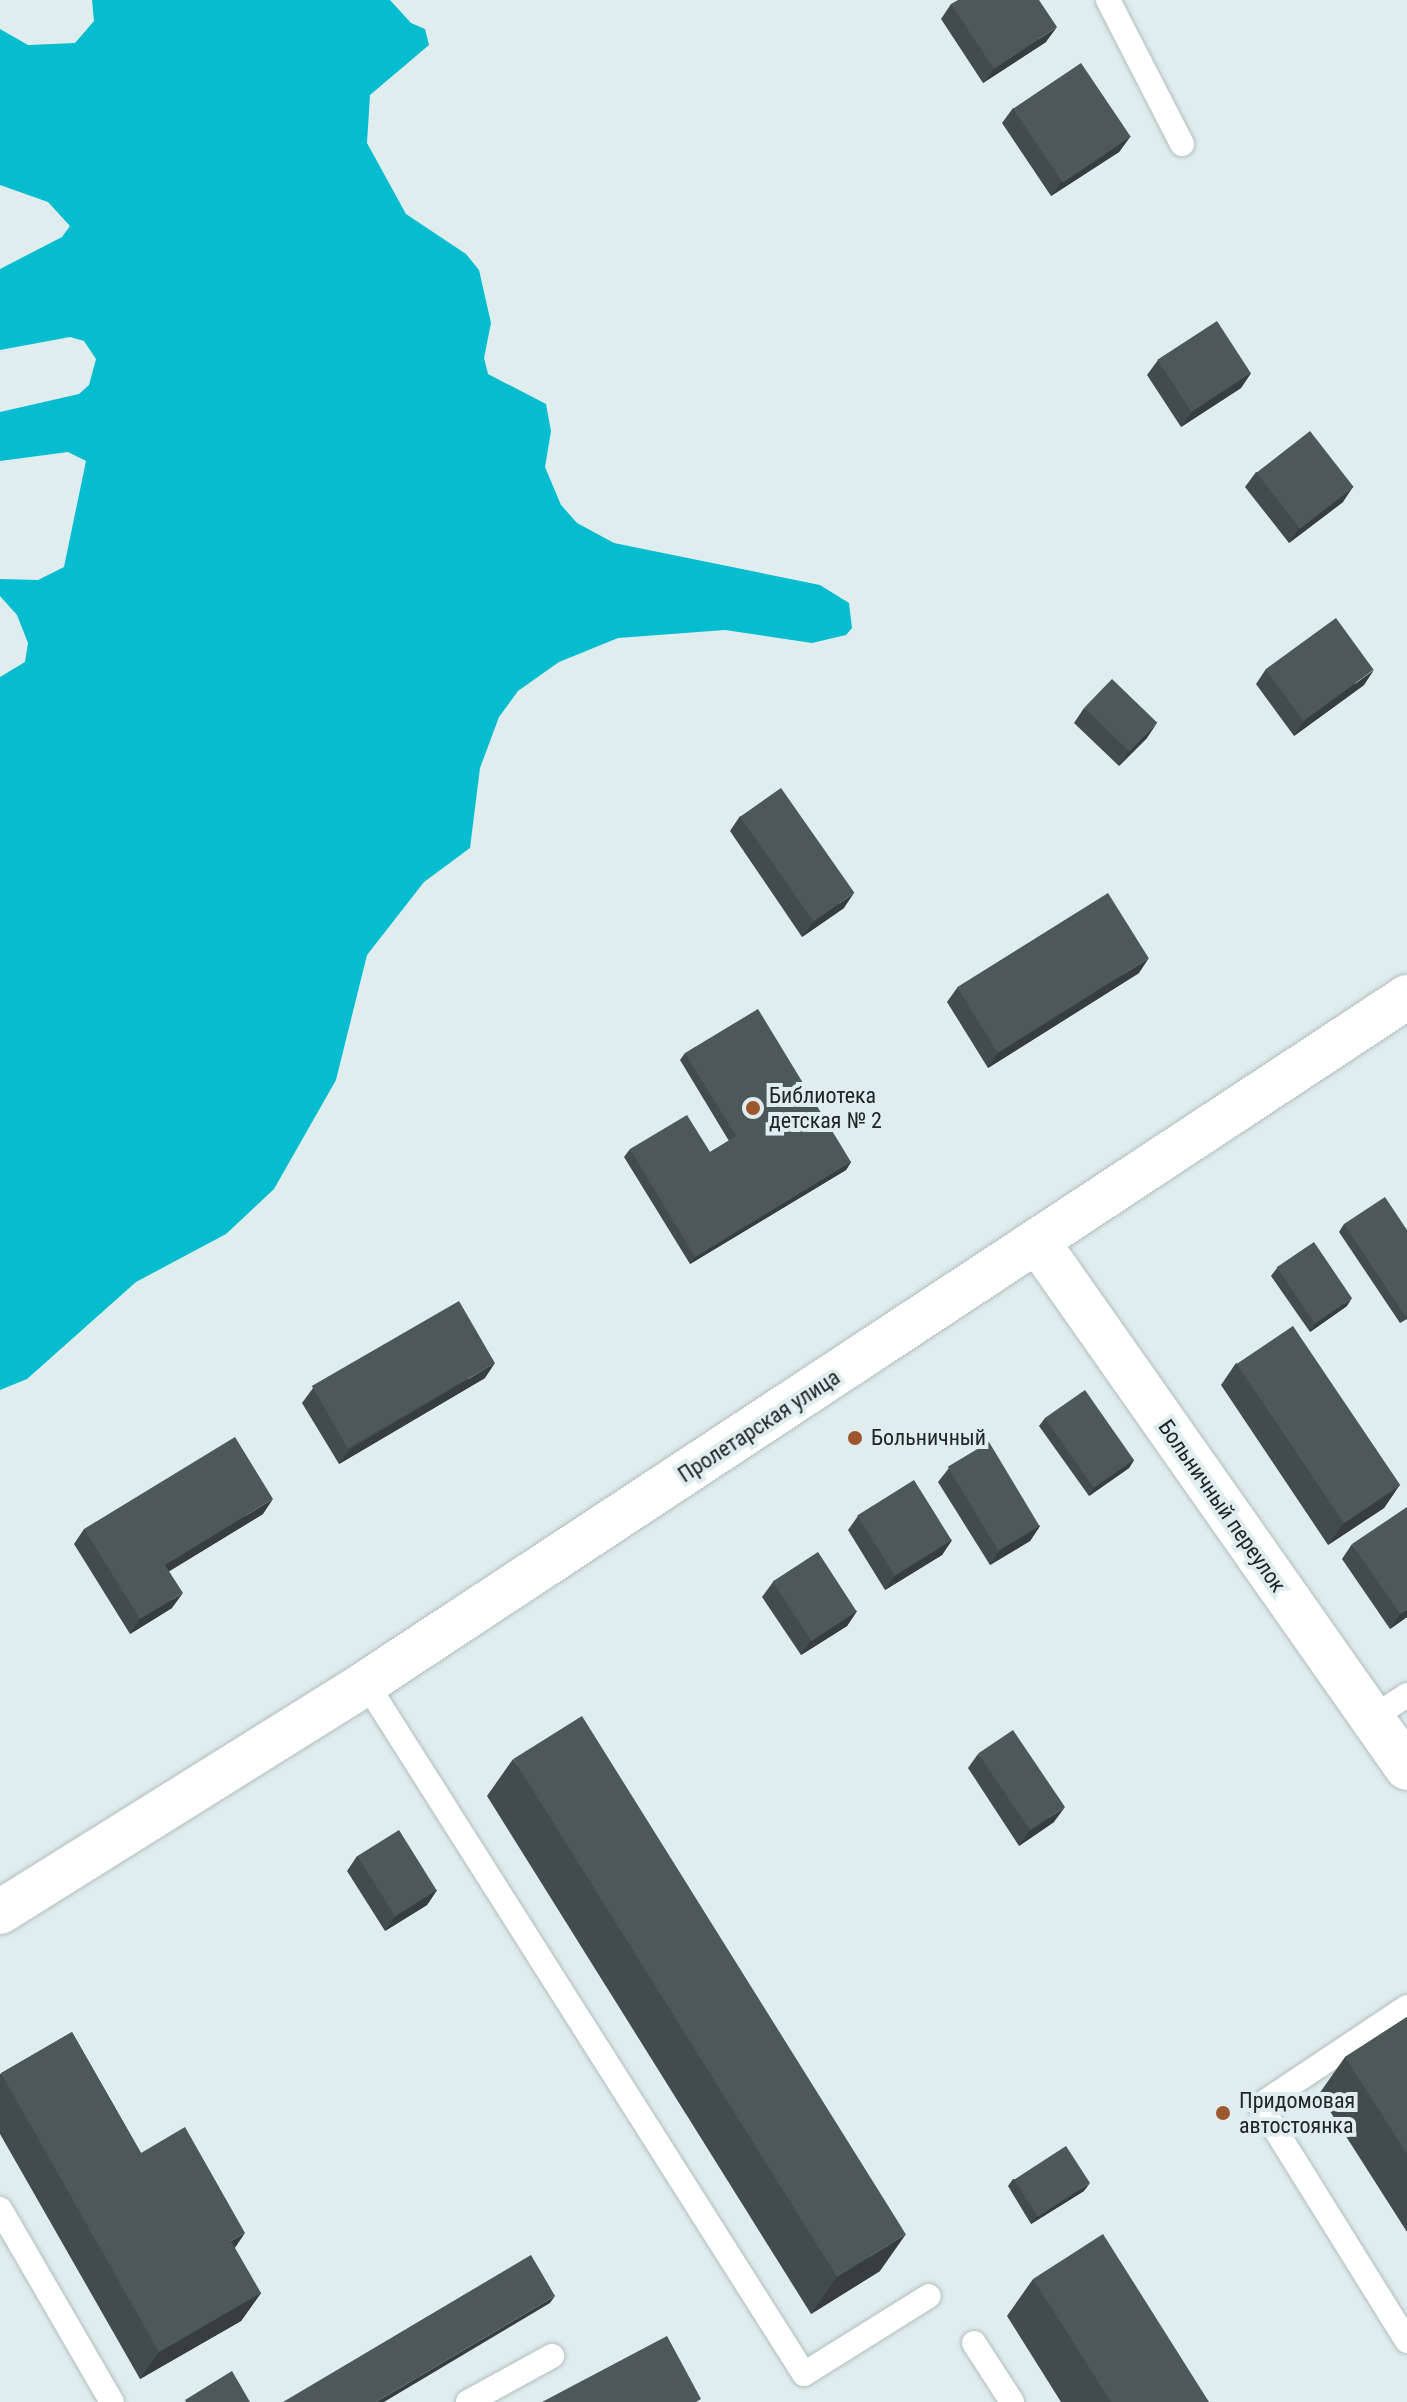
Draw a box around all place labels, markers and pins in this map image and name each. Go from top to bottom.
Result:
place label: Библиотека детская № 2 [769,1082,882,1134]
marker: Библиотека детская № 2 [744,1099,762,1117]
place label: Больничный [871,1425,986,1451]
marker: Больничный [846,1429,864,1447]
place label: Придомовая автостоянка [1239,2087,1355,2138]
marker: Придомовая автостоянка [1214,2104,1232,2122]

